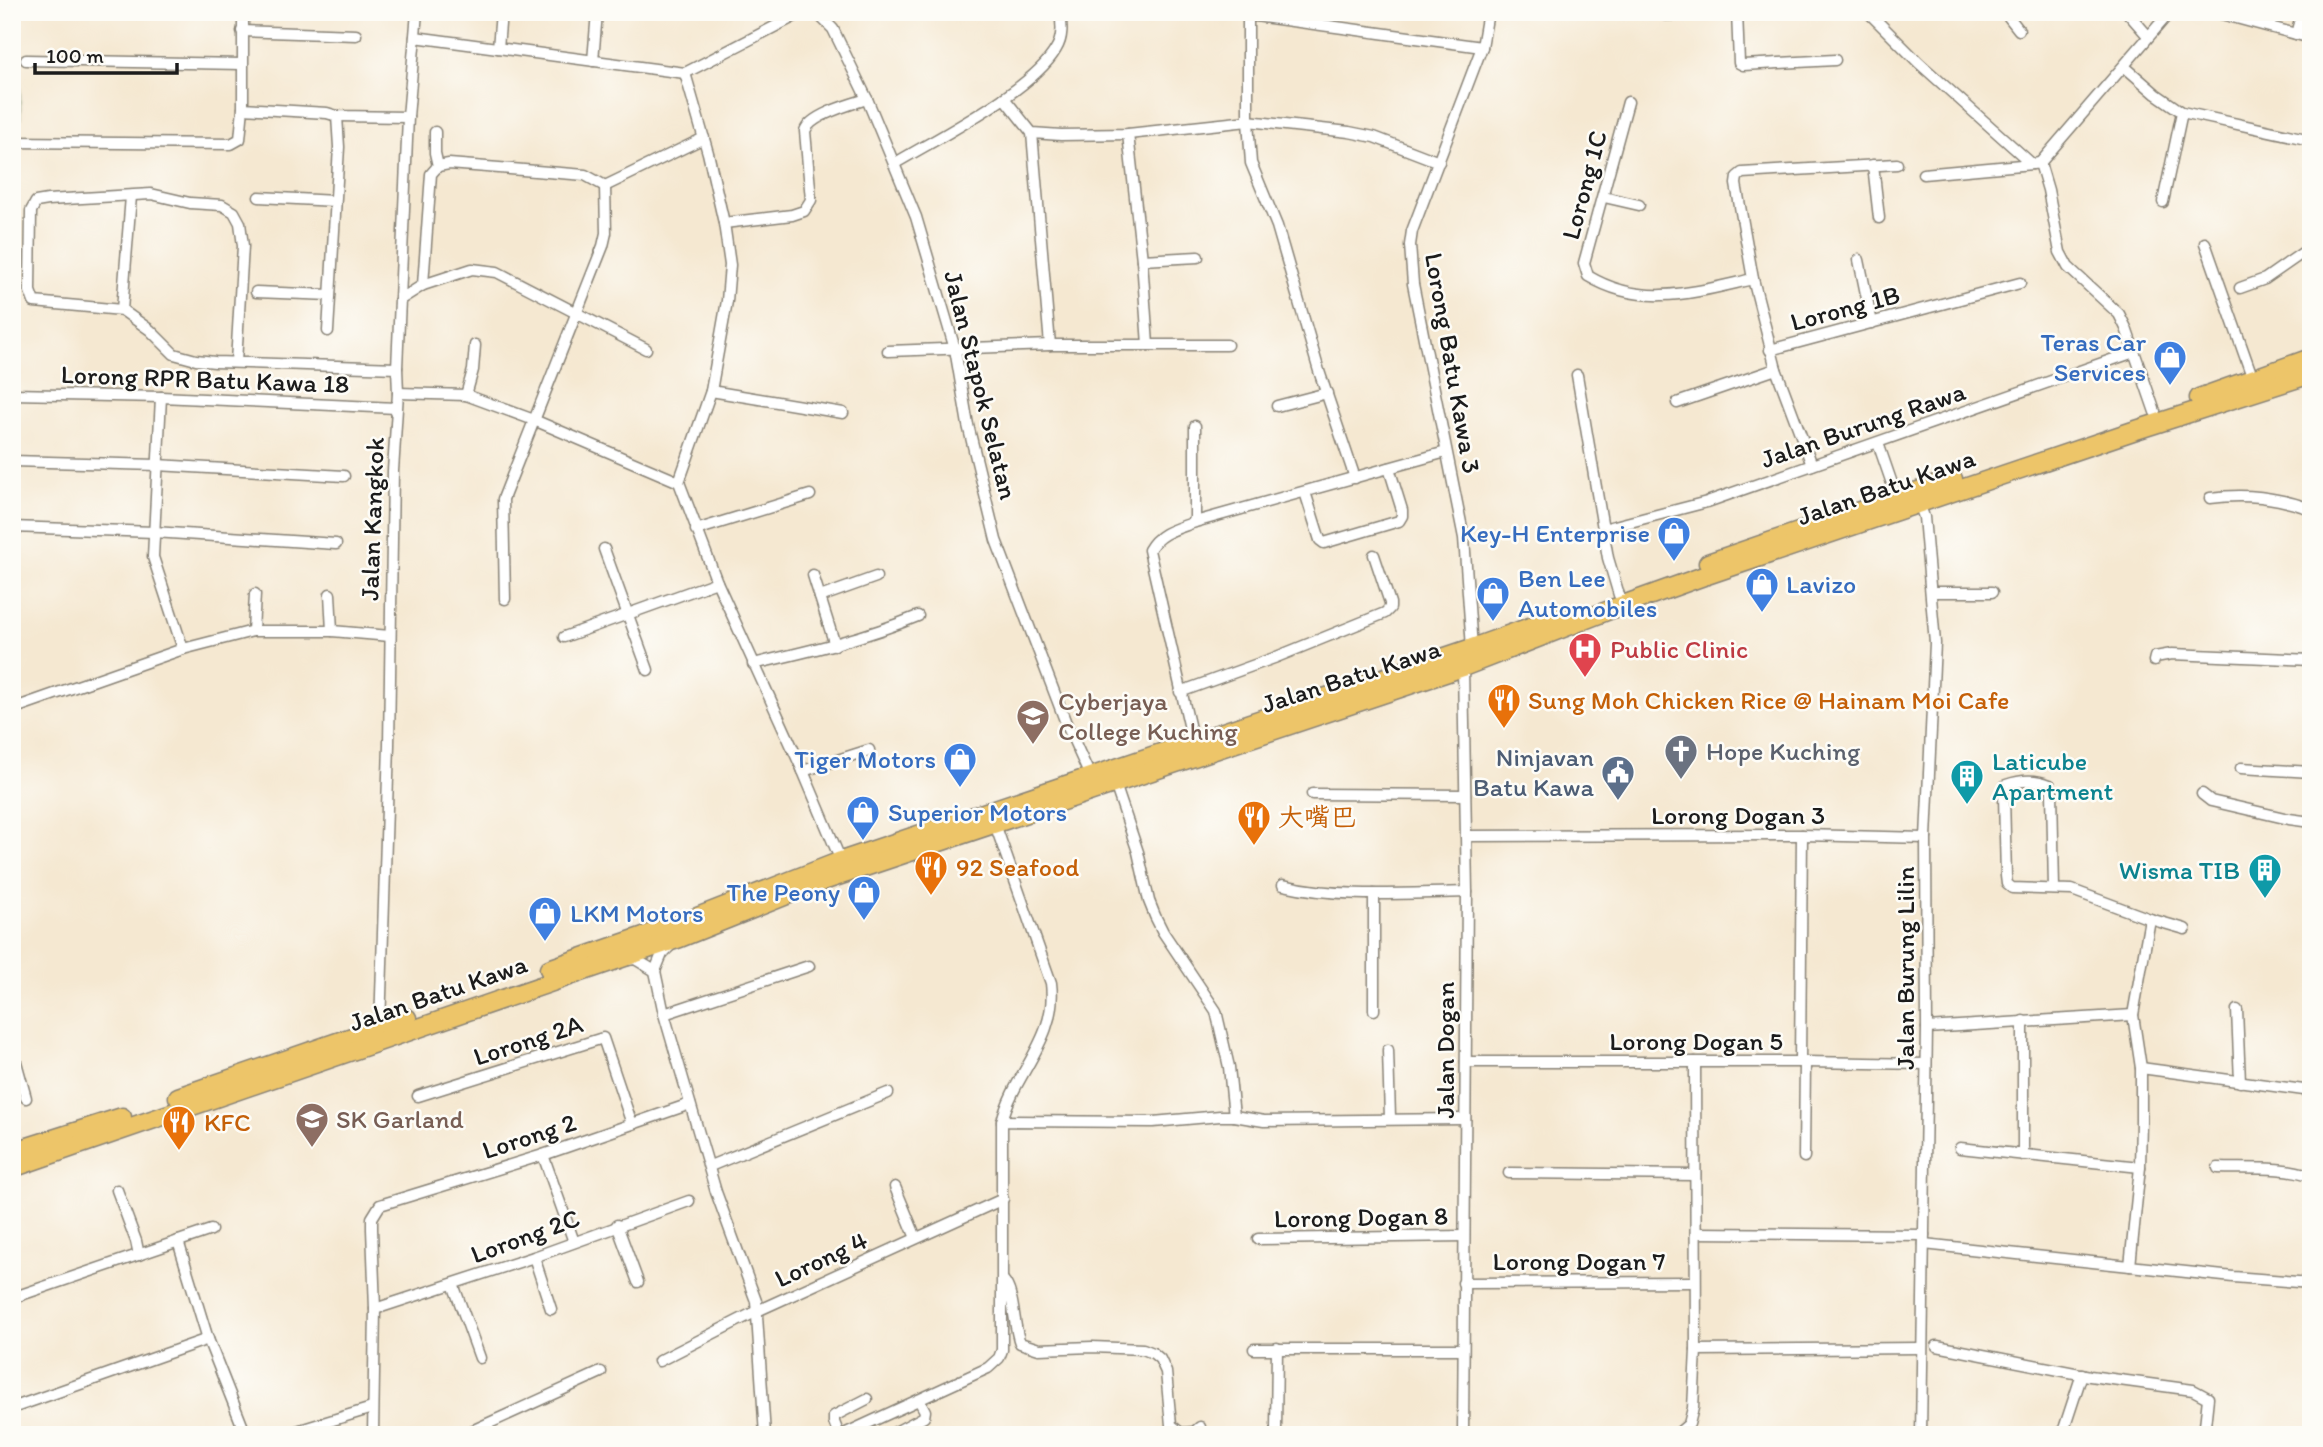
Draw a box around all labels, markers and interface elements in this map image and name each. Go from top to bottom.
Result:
scale bar [35,32,177,76]
text: 100 m [46,43,104,68]
street label: Lorong 1C [1554,127,1614,243]
street label: Lorong Batu Kawa 3 [1418,250,1488,476]
street label: Jalan Stapok Selatan [937,267,1025,503]
street label: Lorong 1B [1787,278,1903,338]
place label: Teras Car Services [2041,326,2147,388]
shop icon: Teras Car Services [2151,338,2189,387]
street label: Lorong RPR Batu Kawa 18 [60,358,350,400]
street label: Jalan Burung Rawa [1756,375,1970,475]
street label: Jalan Kangkok [353,436,391,601]
street label: Jalan Batu Kawa [1793,441,1980,532]
shop icon: Key-H Enterprise [1655,514,1693,563]
place label: Key-H Enterprise [1460,517,1650,549]
place label: Ben Lee Automobiles [1518,562,1657,624]
shop icon: Lavizo [1743,565,1781,614]
place label: Lavizo [1786,568,1856,600]
shop icon: Ben Lee Automobiles [1474,574,1512,623]
hospital icon: Public Clinic [1566,630,1604,679]
street label: Jalan Batu Kawa [1258,632,1445,720]
place label: Public Clinic [1610,633,1748,665]
restaurant icon: Sung Moh Chicken Rice @ Hainam Moi Cafe [1485,681,1523,730]
place label: Sung Moh Chicken Rice @ Hainam Moi Cafe [1528,684,2009,716]
place label: Cyberjaya College Kuching [1058,685,1238,747]
school or university icon: Cyberjaya College Kuching [1014,697,1052,746]
church icon: Hope Kuching [1662,732,1700,781]
place label: Hope Kuching [1706,735,1861,767]
shop icon: Tiger Motors [941,740,979,789]
place label: Ninjavan Batu Kawa [1473,741,1594,803]
place label: Tiger Motors [794,743,936,775]
place label: Laticube Apartment [1992,745,2114,807]
public building icon: Ninjavan Batu Kawa [1599,753,1637,802]
building icon: Laticube Apartment [1948,757,1986,806]
shop icon: Superior Motors [844,793,882,842]
place label: Superior Motors [888,796,1067,828]
restaurant icon: 大嘴巴 [1235,798,1273,847]
street label: Lorong Dogan 3 [1651,799,1825,831]
place label: 大嘴巴 [1278,801,1356,833]
restaurant icon: 92 Seafood [912,848,950,897]
place label: 92 Seafood [956,851,1079,883]
building icon: Wisma TIB [2246,851,2284,900]
place label: Wisma TIB [2119,854,2240,886]
street label: Jalan Burung Lilin [1889,866,1921,1070]
shop icon: The Peony [845,873,883,922]
place label: The Peony [727,876,840,908]
shop icon: LKM Motors [526,894,564,943]
place label: LKM Motors [570,897,704,929]
street label: Jalan Batu Kawa [345,947,532,1038]
street label: Jalan Dogan [1429,981,1461,1118]
street label: Lorong 2A [469,1007,587,1073]
street label: Lorong Dogan 5 [1609,1025,1783,1057]
school or university icon: SK Garland [293,1100,331,1149]
restaurant icon: KFC [160,1103,198,1152]
place label: SK Garland [336,1103,464,1135]
place label: KFC [204,1106,251,1138]
street label: Lorong 2 [478,1106,580,1166]
street label: Lorong Dogan 8 [1274,1199,1448,1235]
street label: Lorong 2C [466,1202,584,1270]
street label: Lorong 4 [770,1223,873,1294]
street label: Lorong Dogan 7 [1493,1245,1666,1277]

